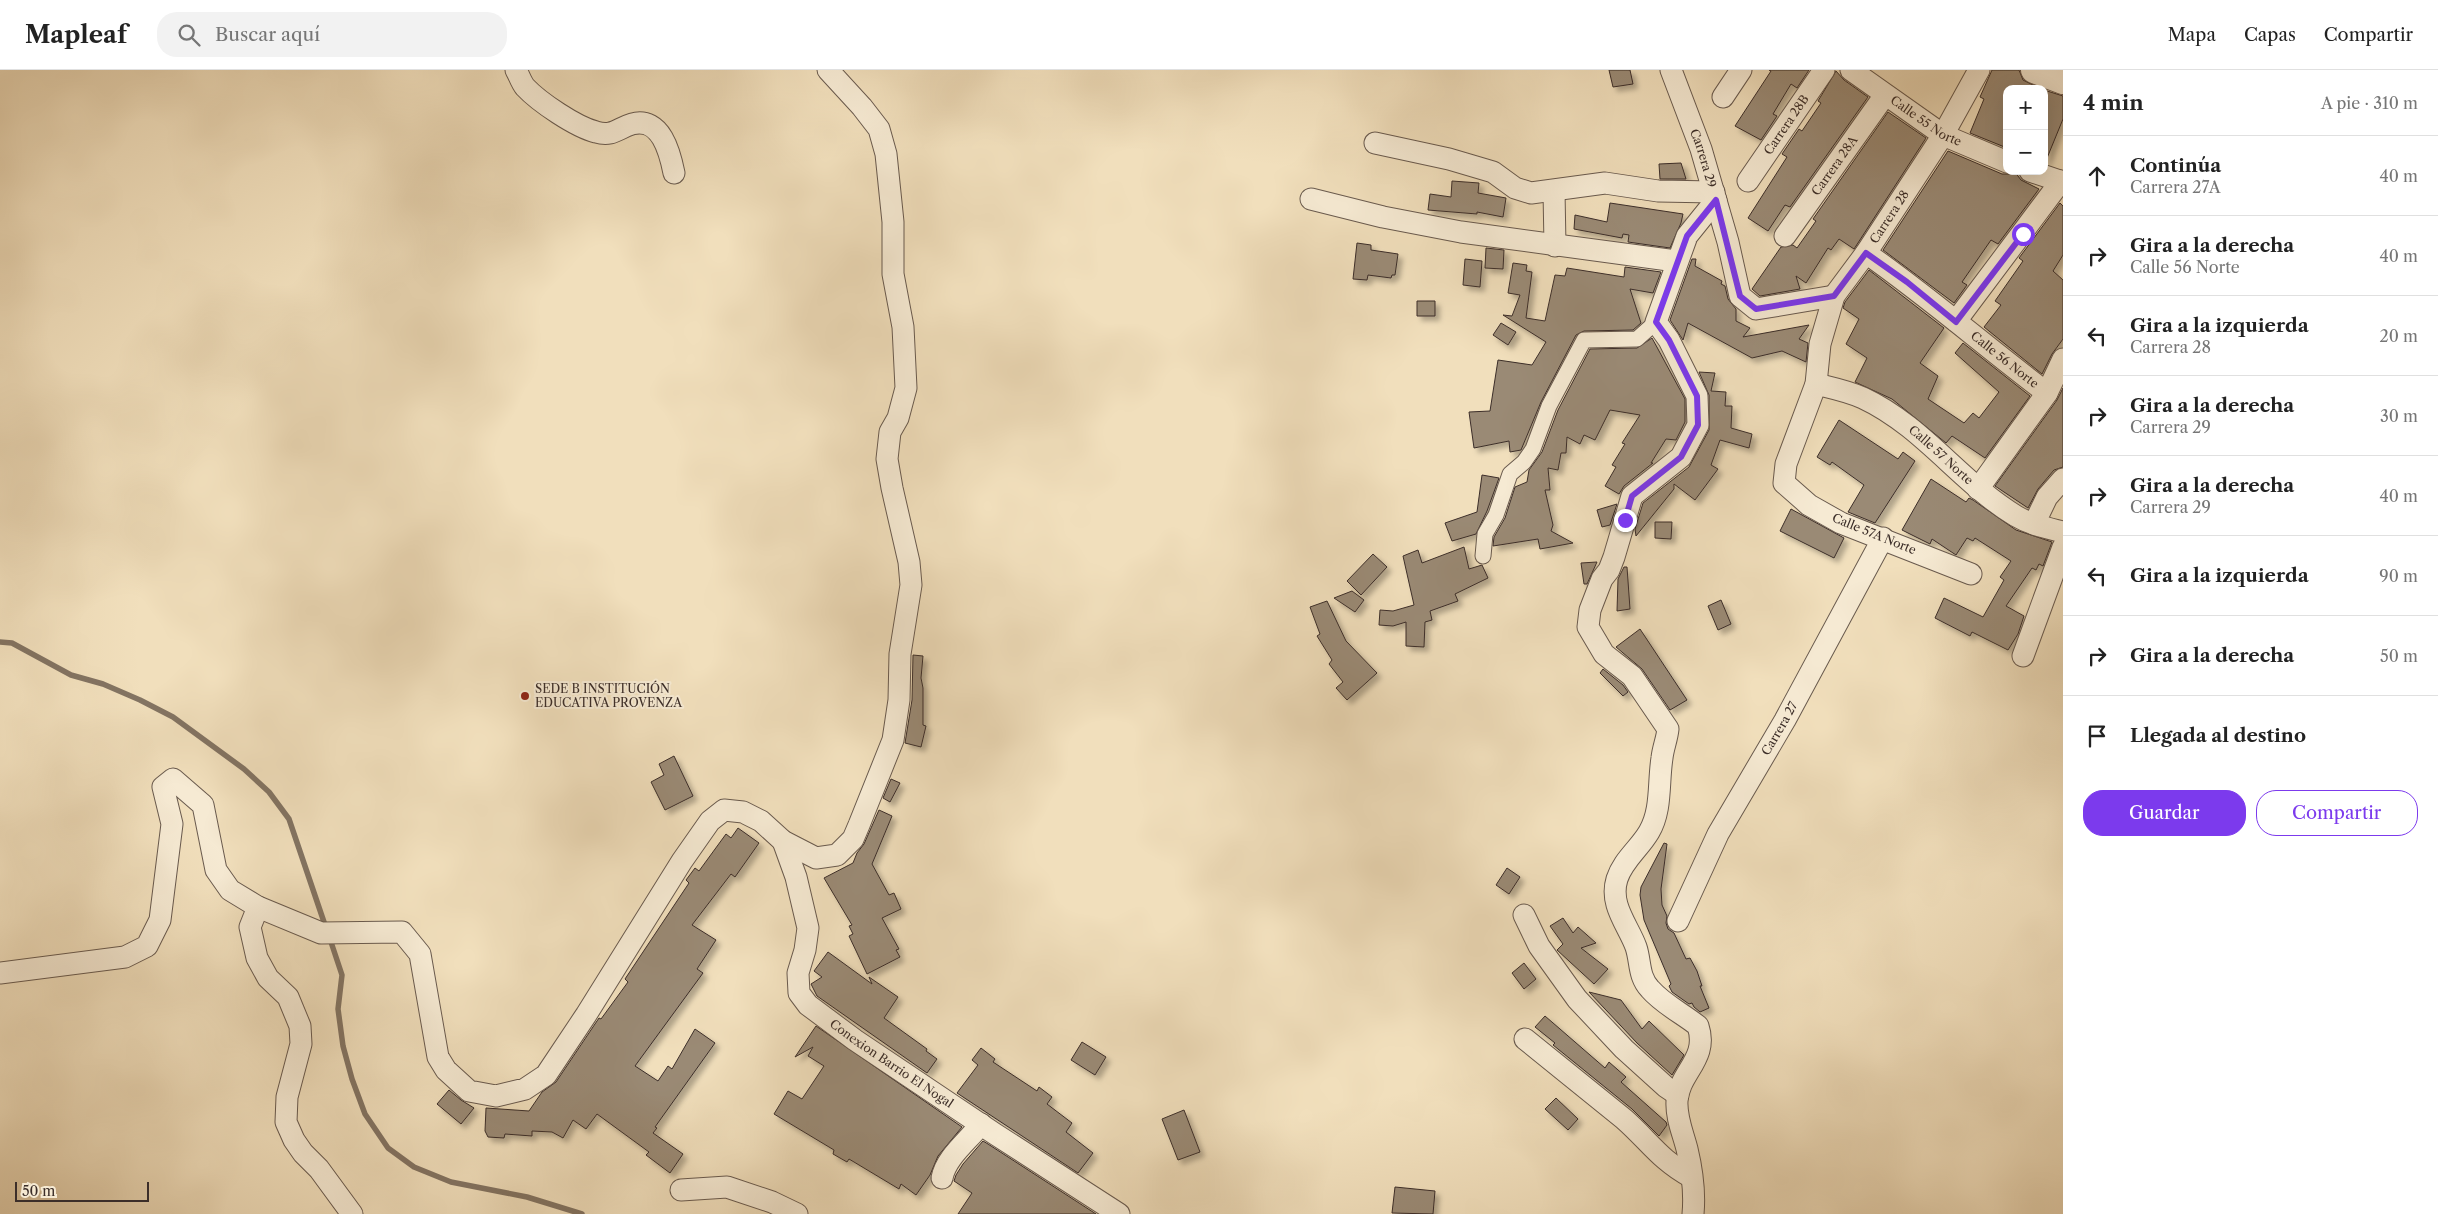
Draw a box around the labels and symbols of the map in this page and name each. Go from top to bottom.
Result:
street label: Carrera 28B [1760,92,1812,157]
street label: Calle 55 Norte [1888,92,1964,149]
street label: Carrera 29 [1687,127,1720,189]
street label: Carrera 28A [1808,132,1861,198]
street label: Carrera 28 [1866,187,1912,246]
route start [2012,223,2035,246]
street label: Calle 56 Norte [1968,328,2042,391]
street label: Calle 57 Norte [1906,422,1977,488]
route end [1614,509,1637,532]
street label: Calle 57A Norte [1830,510,1919,557]
place label: SEDE B INSTITUCIÓN EDUCATIVA PROVENZA [535,680,683,710]
marker: SEDE B INSTITUCIÓN EDUCATIVA PROVENZA [519,690,531,702]
street label: Carrera 27 [1758,699,1801,758]
street label: Conexion Barrio El Nogal [827,1016,957,1111]
scale bar [15,1179,149,1202]

